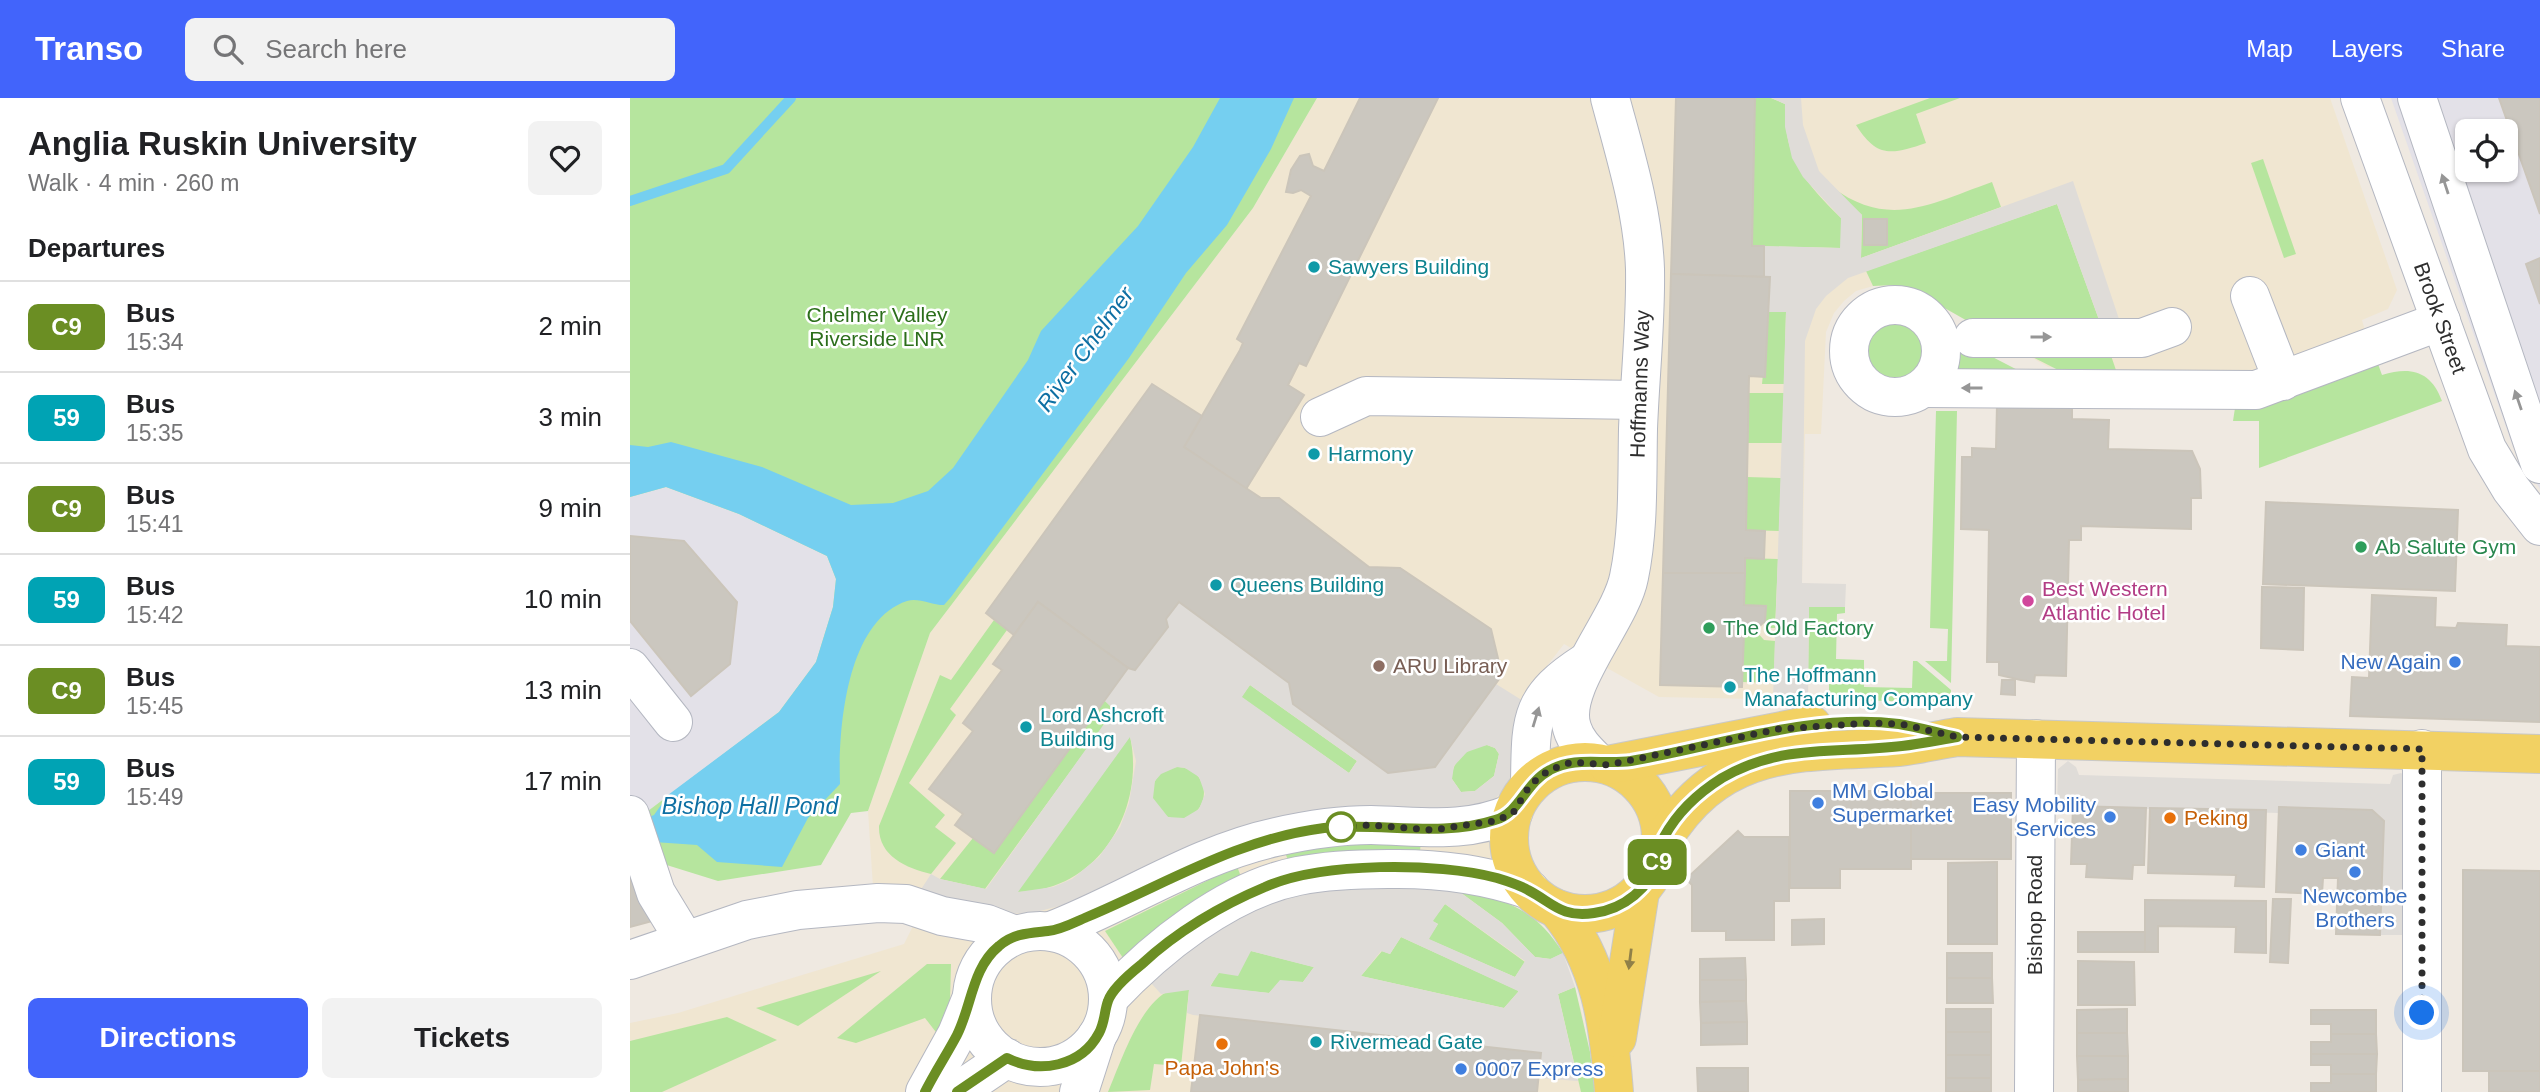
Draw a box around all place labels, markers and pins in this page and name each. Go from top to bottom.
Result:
place label: Sawyers Building [1328,255,1489,278]
marker: Sawyers Building [1306,259,1322,275]
place label: Harmony [1328,442,1414,465]
marker: Harmony [1306,446,1322,462]
place label: Ab Salute Gym [2375,535,2516,558]
marker: Ab Salute Gym [2353,539,2369,555]
place label: Queens Building [1230,573,1384,596]
marker: Queens Building [1208,577,1224,593]
place label: Best Western Atlantic Hotel [2042,577,2168,624]
marker: Best Western Atlantic Hotel [2020,593,2036,609]
place label: The Old Factory [1723,616,1874,639]
marker: The Old Factory [1701,620,1717,636]
place label: New Again [2341,650,2441,673]
place label: ARU Library [1393,654,1508,677]
marker: New Again [2447,654,2463,670]
marker: ARU Library [1371,658,1387,674]
place label: The Hoffmann Manafacturing Company [1744,663,1973,710]
marker: The Hoffmann Manafacturing Company [1722,679,1738,695]
place label: Lord Ashcroft Building [1040,703,1164,750]
marker: Lord Ashcroft Building [1018,719,1034,735]
place label: MM Global Supermarket [1832,779,1952,826]
place label: Easy Mobility Services [1972,793,2097,840]
marker: MM Global Supermarket [1810,795,1826,811]
place label: Peking [2184,806,2248,829]
marker: Easy Mobility Services [2102,809,2118,825]
marker: Peking [2162,810,2178,826]
unlabelled marker [1326,812,1356,842]
place label: Giant [2315,838,2365,861]
marker: Giant [2293,842,2309,858]
marker: Newcombe Brothers [2347,864,2363,880]
place label: Newcombe Brothers [2302,884,2408,931]
place label: Rivermead Gate [1330,1030,1483,1053]
marker: Rivermead Gate [1308,1034,1324,1050]
marker: Papa John's [1214,1036,1230,1052]
place label: Papa John's [1165,1056,1279,1079]
place label: 0007 Express [1475,1057,1603,1080]
marker: 0007 Express [1453,1061,1469,1077]

